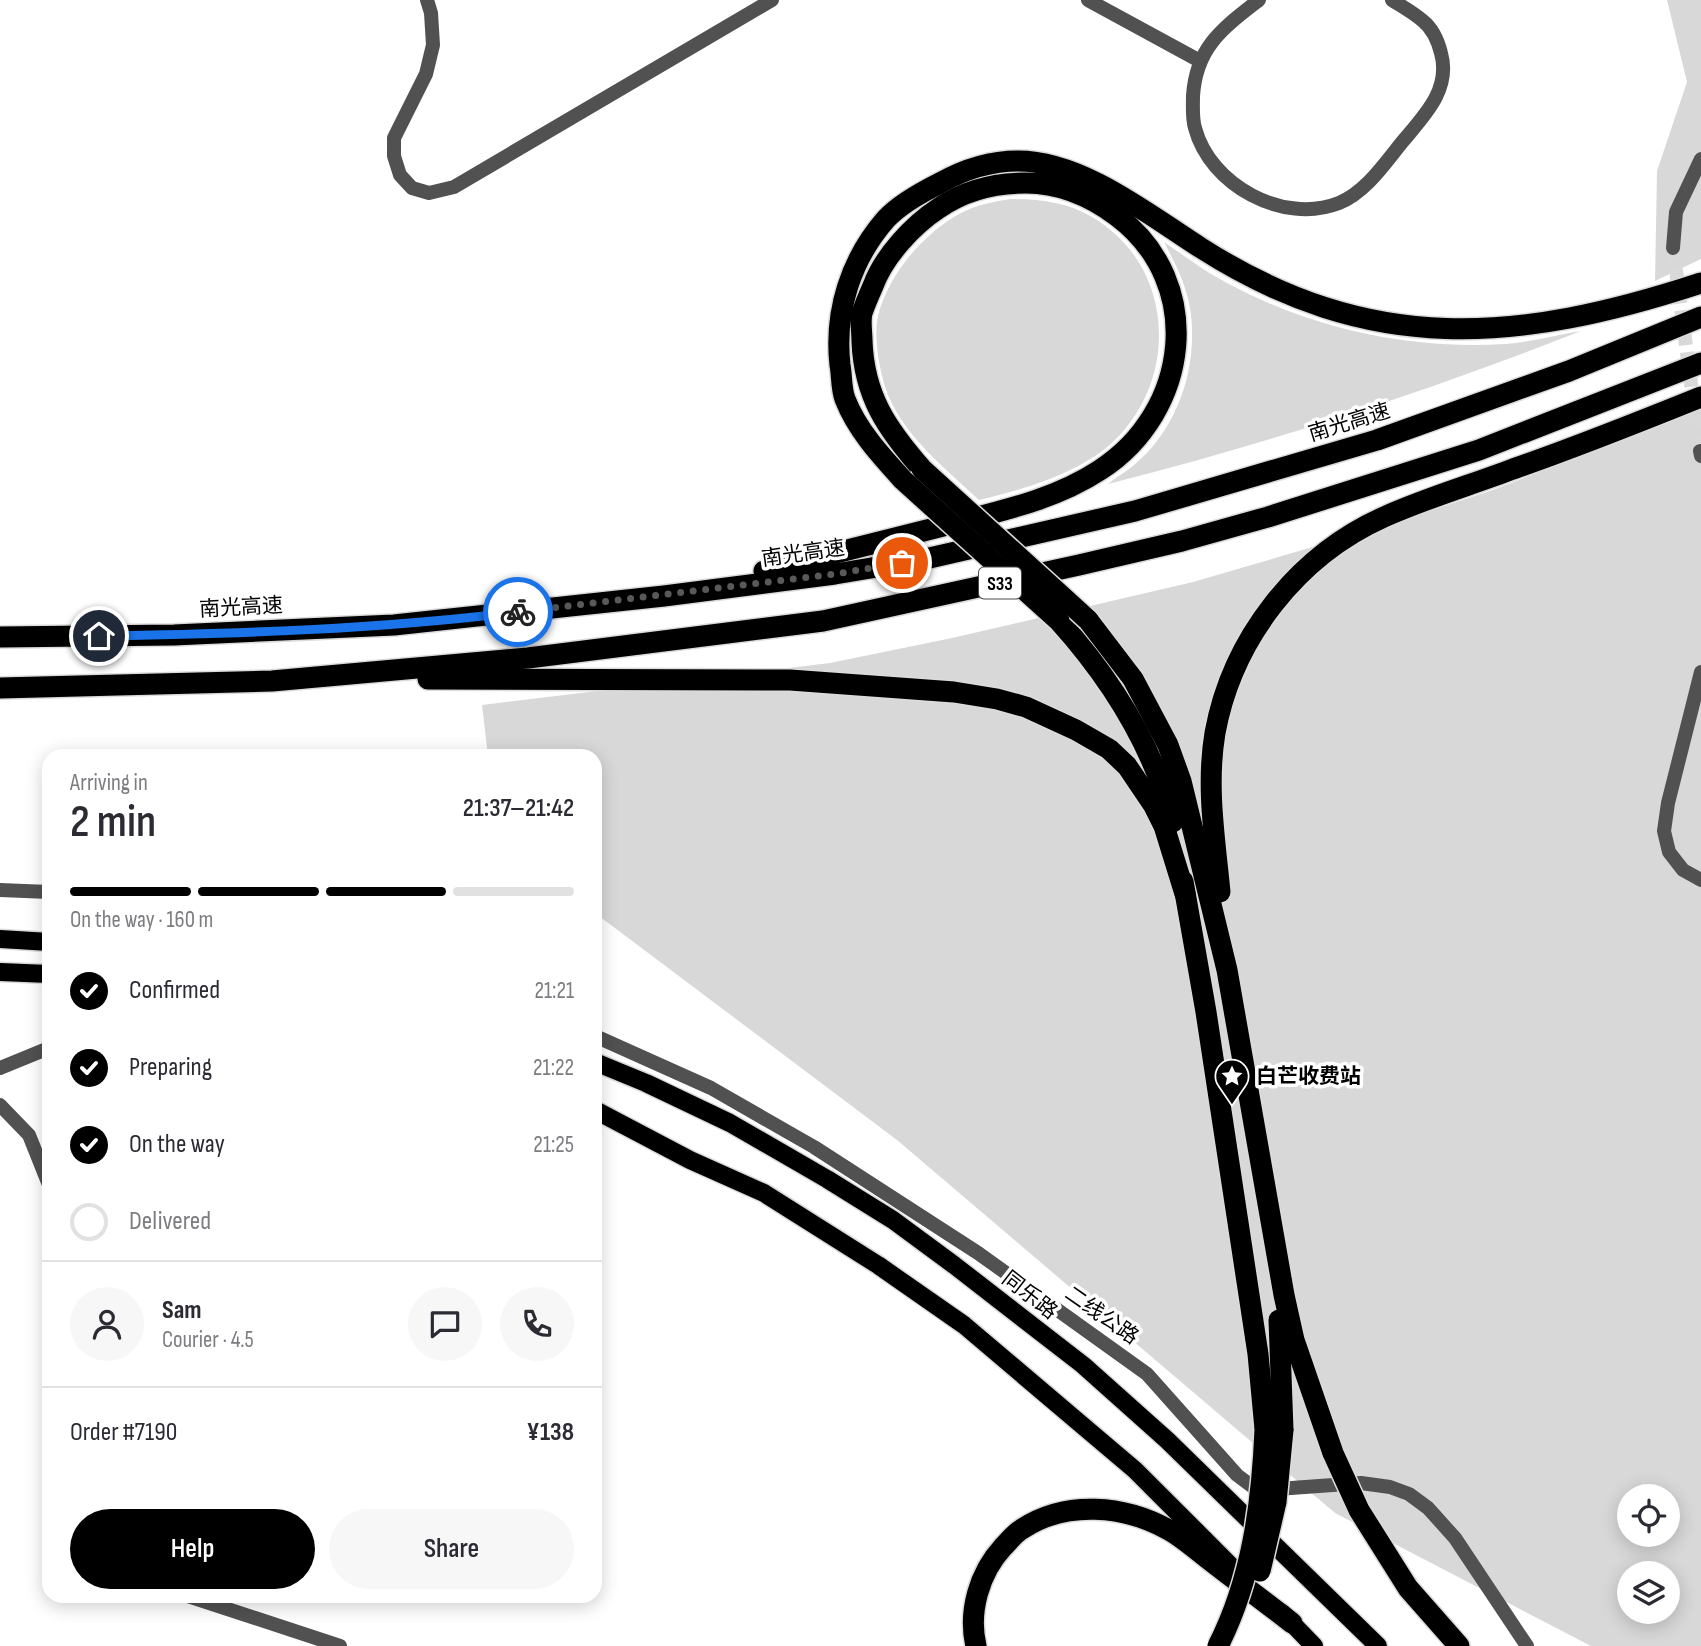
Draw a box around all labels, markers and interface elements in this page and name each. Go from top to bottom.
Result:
street label: 南光高速 [1305,398,1393,447]
pin [872,533,932,593]
street label: 南光高速 [760,535,846,572]
icon: bag [883,544,921,582]
road number: S33 [979,568,1021,598]
courier [483,577,553,647]
street label: 南光高速 [198,593,284,622]
icon: bike [499,593,537,631]
pin [69,606,129,666]
icon: home [80,617,118,655]
text: Arriving in [70,769,148,797]
text: 21:37–21:42 [463,793,574,824]
text: 2 min [70,795,156,850]
text: On the way · 160 m [70,906,213,934]
icon: check [70,972,108,1010]
text: Confirmed [129,975,220,1006]
text: 21:21 [534,977,574,1005]
icon: check [70,1049,108,1087]
text: Preparing [129,1052,212,1083]
text: 21:22 [533,1054,574,1082]
place icon: 白芒收费站 [1213,1057,1251,1106]
place label: 白芒收费站 [1256,1064,1361,1089]
icon: check [70,1126,108,1164]
text: On the way [129,1129,225,1160]
text: 21:25 [533,1131,574,1159]
text: Delivered [129,1206,211,1237]
street label: 同乐路 [997,1266,1062,1325]
street label: 二线公路 [1060,1281,1143,1350]
button: person [70,1287,144,1361]
button: chat [408,1287,482,1361]
button: phone [500,1287,574,1361]
text: Sam [162,1295,202,1326]
text: Courier · 4.5 [162,1326,254,1354]
text: Order #7190 [70,1417,177,1448]
text: ¥138 [527,1417,574,1448]
map controls [1617,1484,1680,1624]
button: locate [1617,1484,1680,1547]
button: Help [70,1509,315,1589]
button: Share [329,1509,574,1589]
button: layers [1617,1561,1680,1624]

